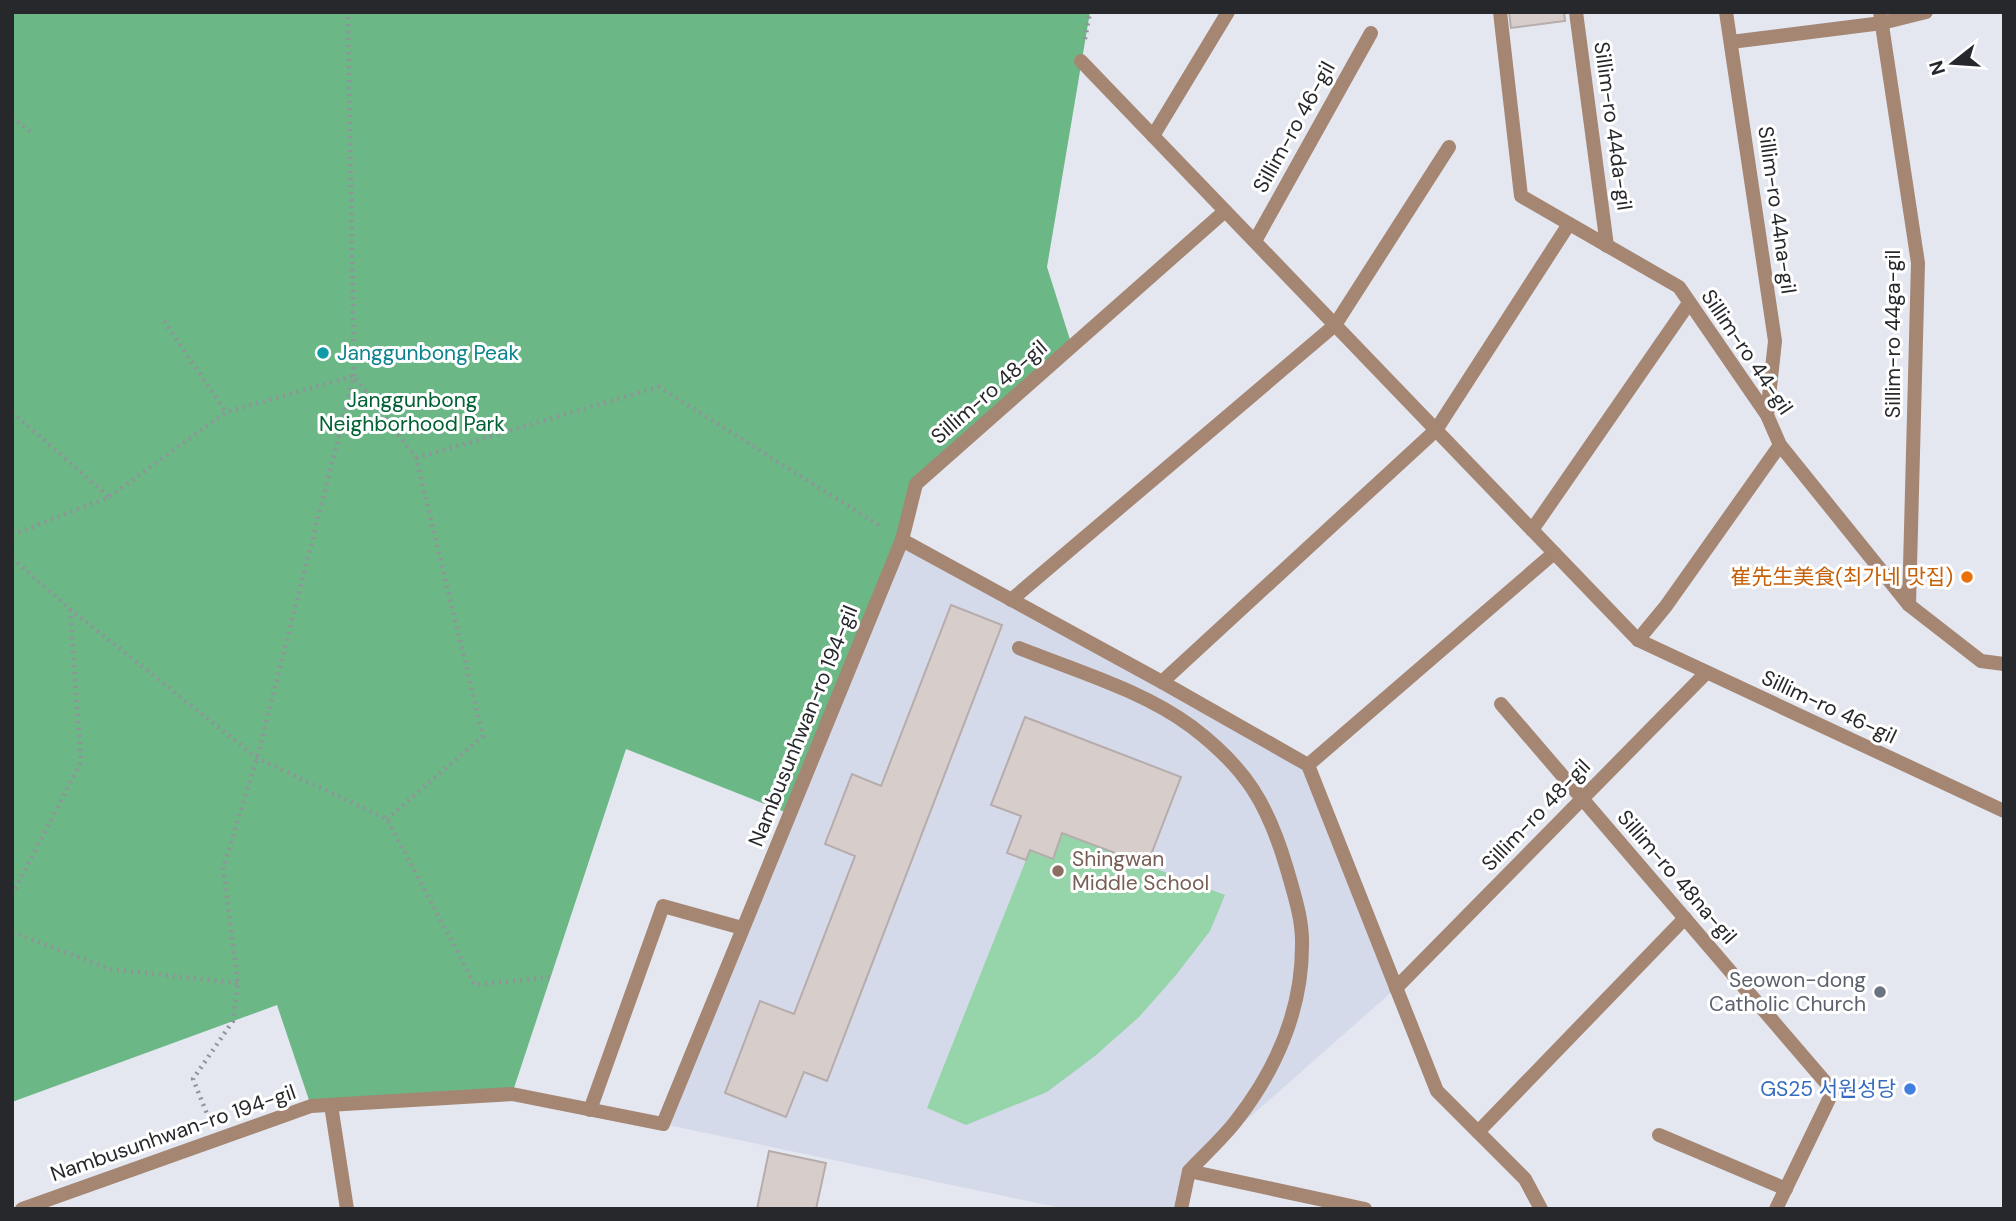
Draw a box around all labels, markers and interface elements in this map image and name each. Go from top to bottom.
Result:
north arrow [1918,28,1988,98]
street label: Sillim-ro 44da-gil [1587,40,1639,212]
street label: Sillim-ro 46-gil [1246,56,1342,198]
text: N [1923,58,1951,78]
street label: Sillim-ro 44na-gil [1751,124,1803,296]
street label: Sillim-ro 44ga-gil [1879,250,1907,418]
street label: Sillim-ro 44-gil [1695,284,1799,420]
street label: Sillim-ro 48-gil [925,334,1053,450]
place label: Janggunbong Peak [337,339,519,367]
marker: Janggunbong Peak [315,345,331,361]
park label: Janggunbong Neighborhood Park [319,386,505,438]
place label: 崔先生美食(최가네 맛집) [1730,563,1953,591]
marker: 崔先生美食(최가네 맛집) [1959,569,1975,585]
street label: Nambusunhwan-ro 194-gil [742,601,864,851]
street label: Sillim-ro 46-gil [1757,663,1901,751]
street label: Sillim-ro 48-gil [1475,753,1597,877]
street label: Sillim-ro 48na-gil [1611,804,1743,950]
place label: Shingwan Middle School [1072,845,1209,897]
marker: Shingwan Middle School [1050,863,1066,879]
place label: Seowon-dong Catholic Church [1709,966,1866,1018]
marker: Seowon-dong Catholic Church [1872,984,1888,1000]
place label: GS25 서원성당 [1760,1075,1896,1103]
street label: Nambusunhwan-ro 194-gil [47,1078,299,1188]
marker: GS25 서원성당 [1902,1081,1918,1097]

